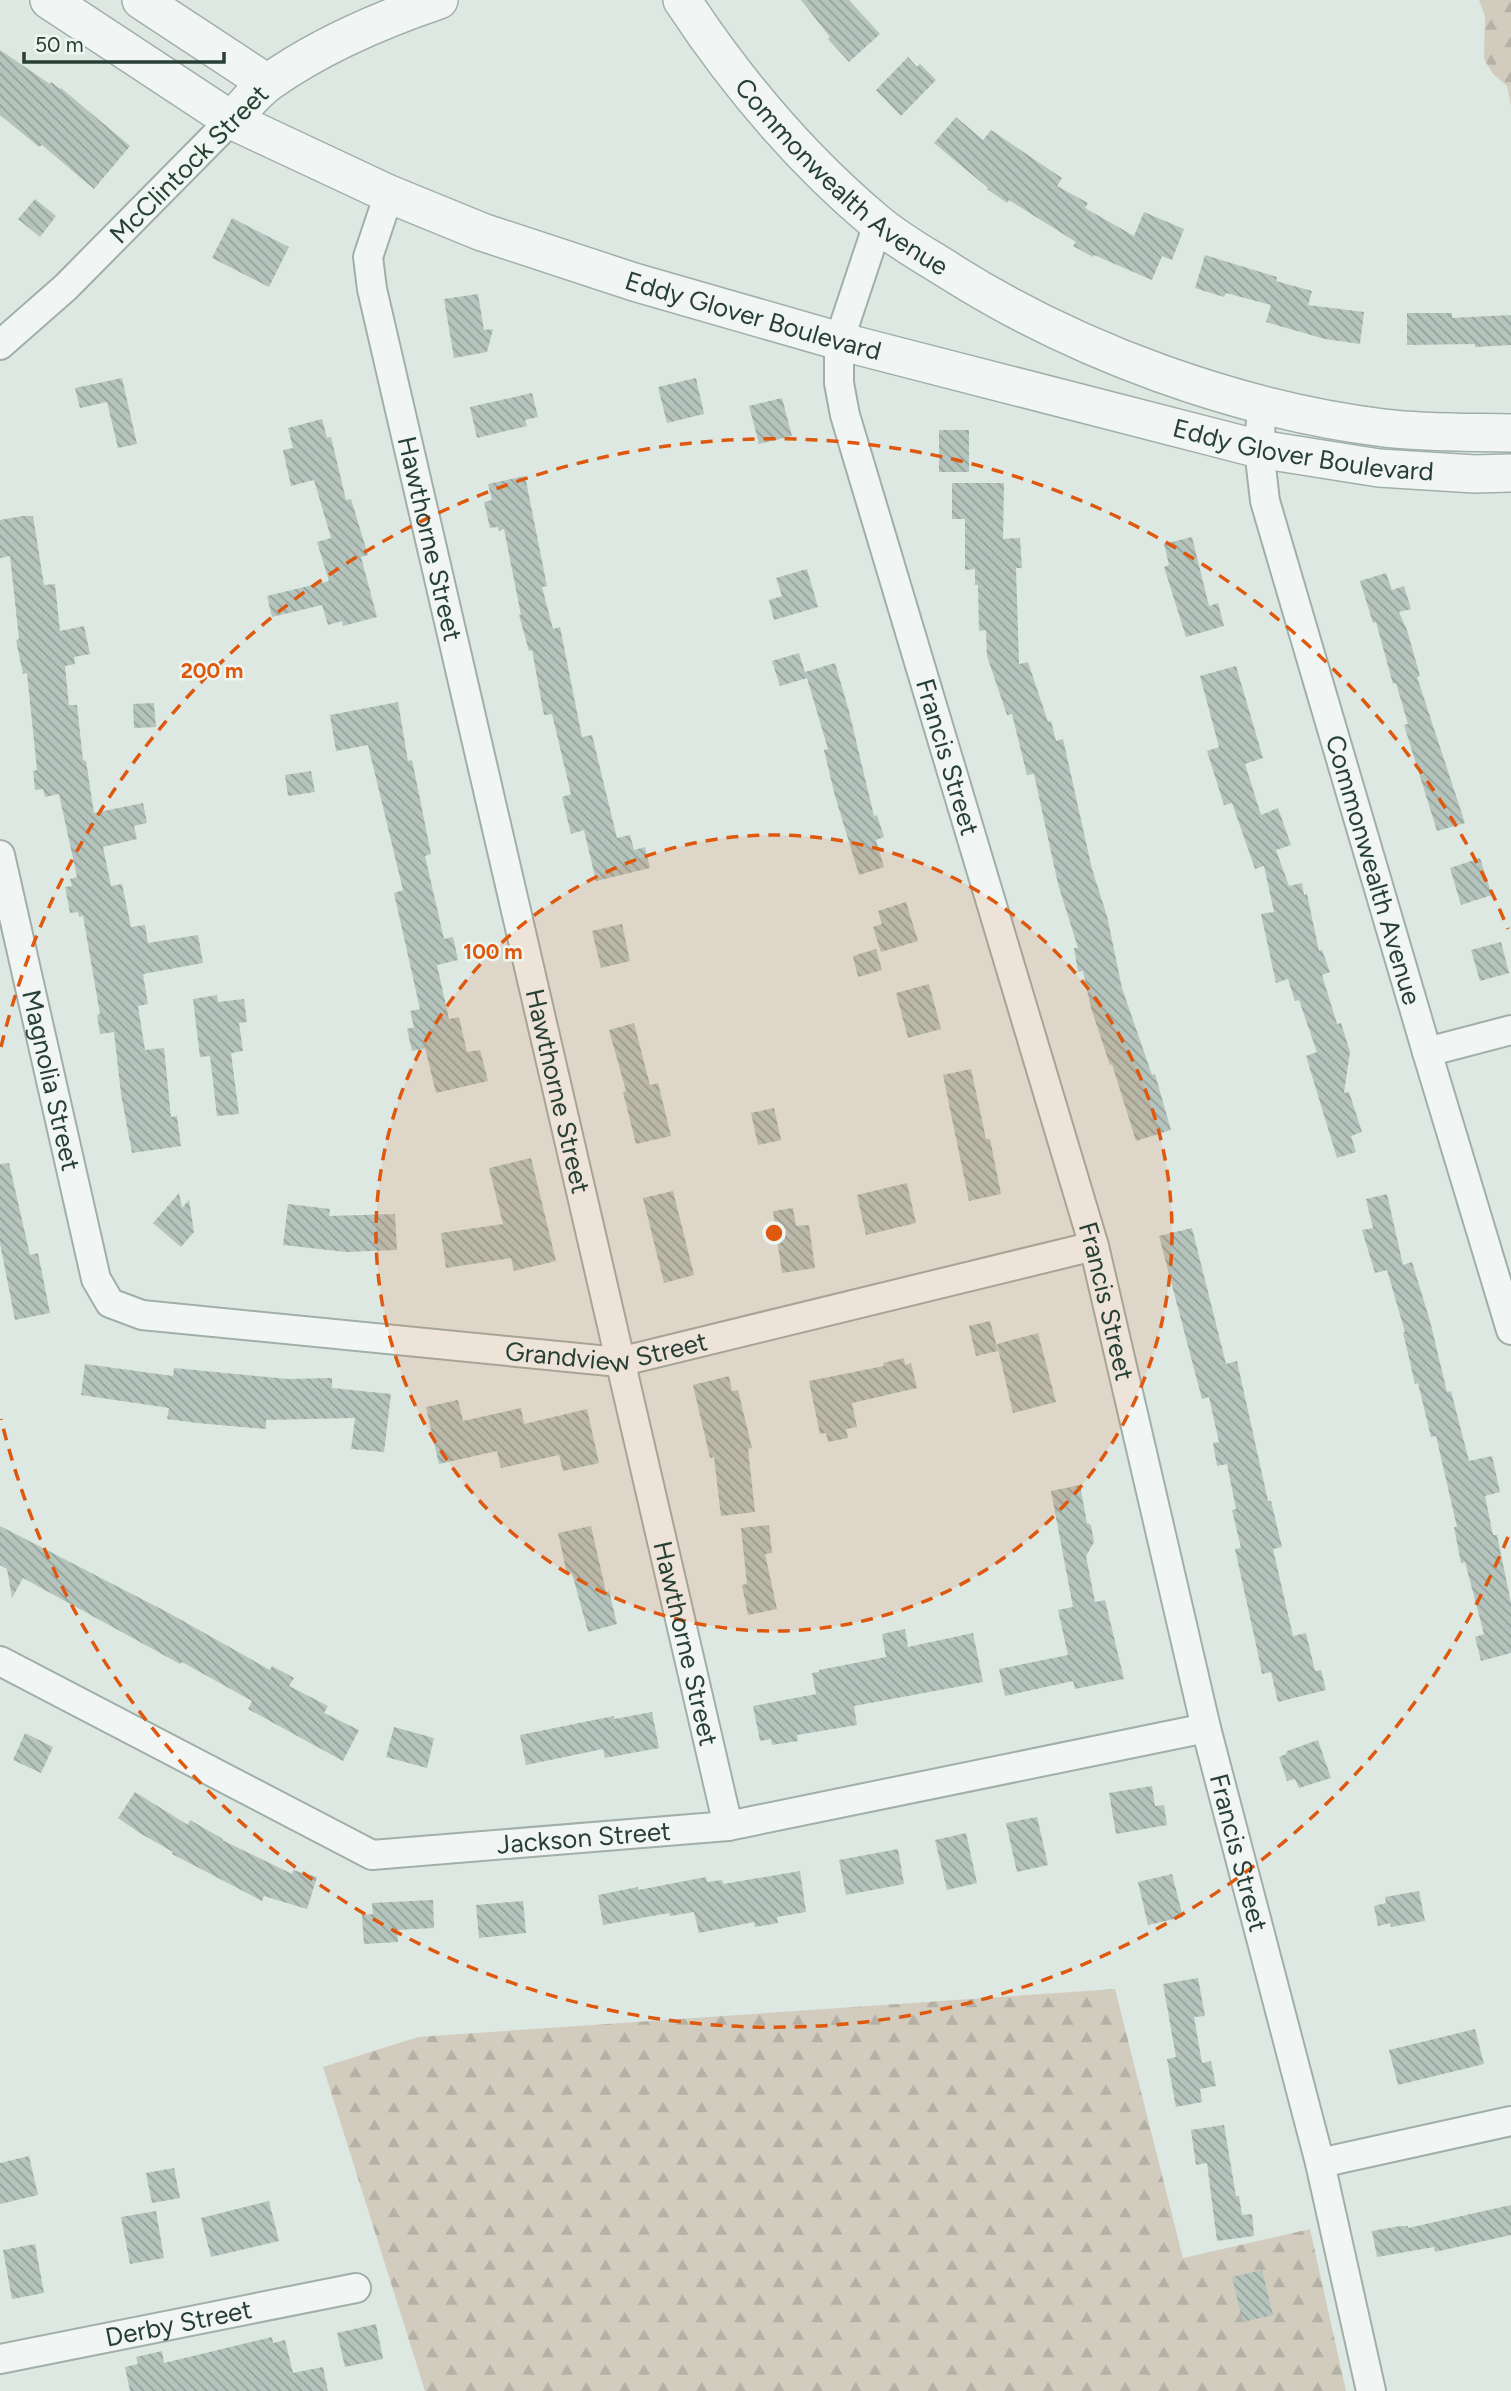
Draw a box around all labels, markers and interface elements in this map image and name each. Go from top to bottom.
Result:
scale bar [24,21,224,65]
text: 50 m [35,32,84,57]
street label: Commonwealth Avenue [728,71,954,282]
street label: McClintock Street [103,78,275,250]
street label: Eddy Glover Boulevard [621,264,885,367]
street label: Eddy Glover Boulevard [1170,412,1435,487]
street label: Hawthorne Street [391,433,469,644]
text: 200 m [181,658,243,683]
street label: Francis Street [909,675,986,839]
street label: Commonwealth Avenue [1319,731,1428,1009]
text: 100 m [463,939,523,964]
street label: Hawthorne Street [519,986,597,1197]
street label: Magnolia Street [15,987,87,1174]
street label: Francis Street [1072,1218,1141,1384]
centre of rings [762,1221,786,1245]
street label: Grandview Street [504,1325,711,1380]
street label: Hawthorne Street [647,1538,725,1749]
street label: Francis Street [1203,1770,1275,1935]
street label: Jackson Street [496,1815,672,1861]
street label: Derby Street [102,2293,255,2354]

